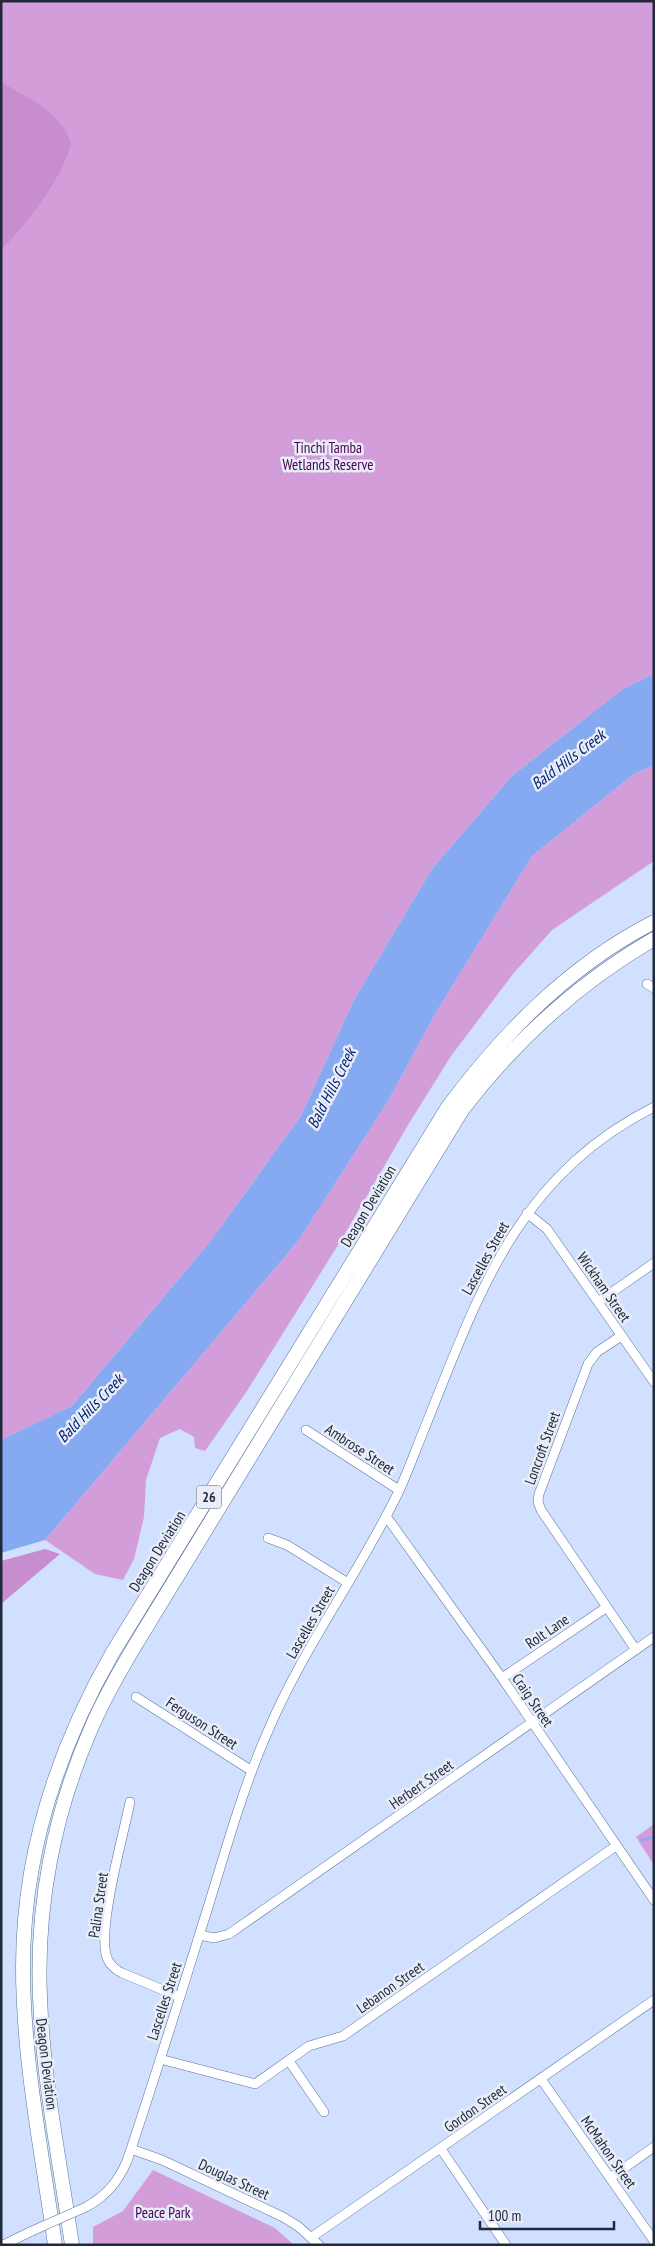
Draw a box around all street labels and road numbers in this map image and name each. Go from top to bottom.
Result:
street label: Deagon Deviation [336,1162,400,1250]
street label: Lascelles Street [457,1218,513,1298]
street label: Wickham Street [573,1248,635,1326]
street label: Loncroft Street [520,1409,564,1487]
street label: Ambrose Street [322,1419,398,1479]
road number: 26 [196,1485,222,1508]
street label: Deagon Deviation [125,1507,189,1595]
street label: Lascelles Street [282,1582,338,1662]
street label: Rolt Lane [521,1610,573,1652]
street label: Craig Street [508,1669,558,1731]
street label: Ferguson Street [162,1693,242,1753]
street label: Herbert Street [385,1755,457,1813]
street label: Palina Street [84,1871,112,1939]
street label: Lebanon Street [353,1957,427,2017]
street label: Lascelles Street [142,1960,186,2042]
street label: Deagon Deviation [32,2017,62,2111]
street label: Gordon Street [440,2080,510,2136]
street label: McMahon Street [577,2112,641,2192]
street label: Douglas Street [195,2154,273,2204]

